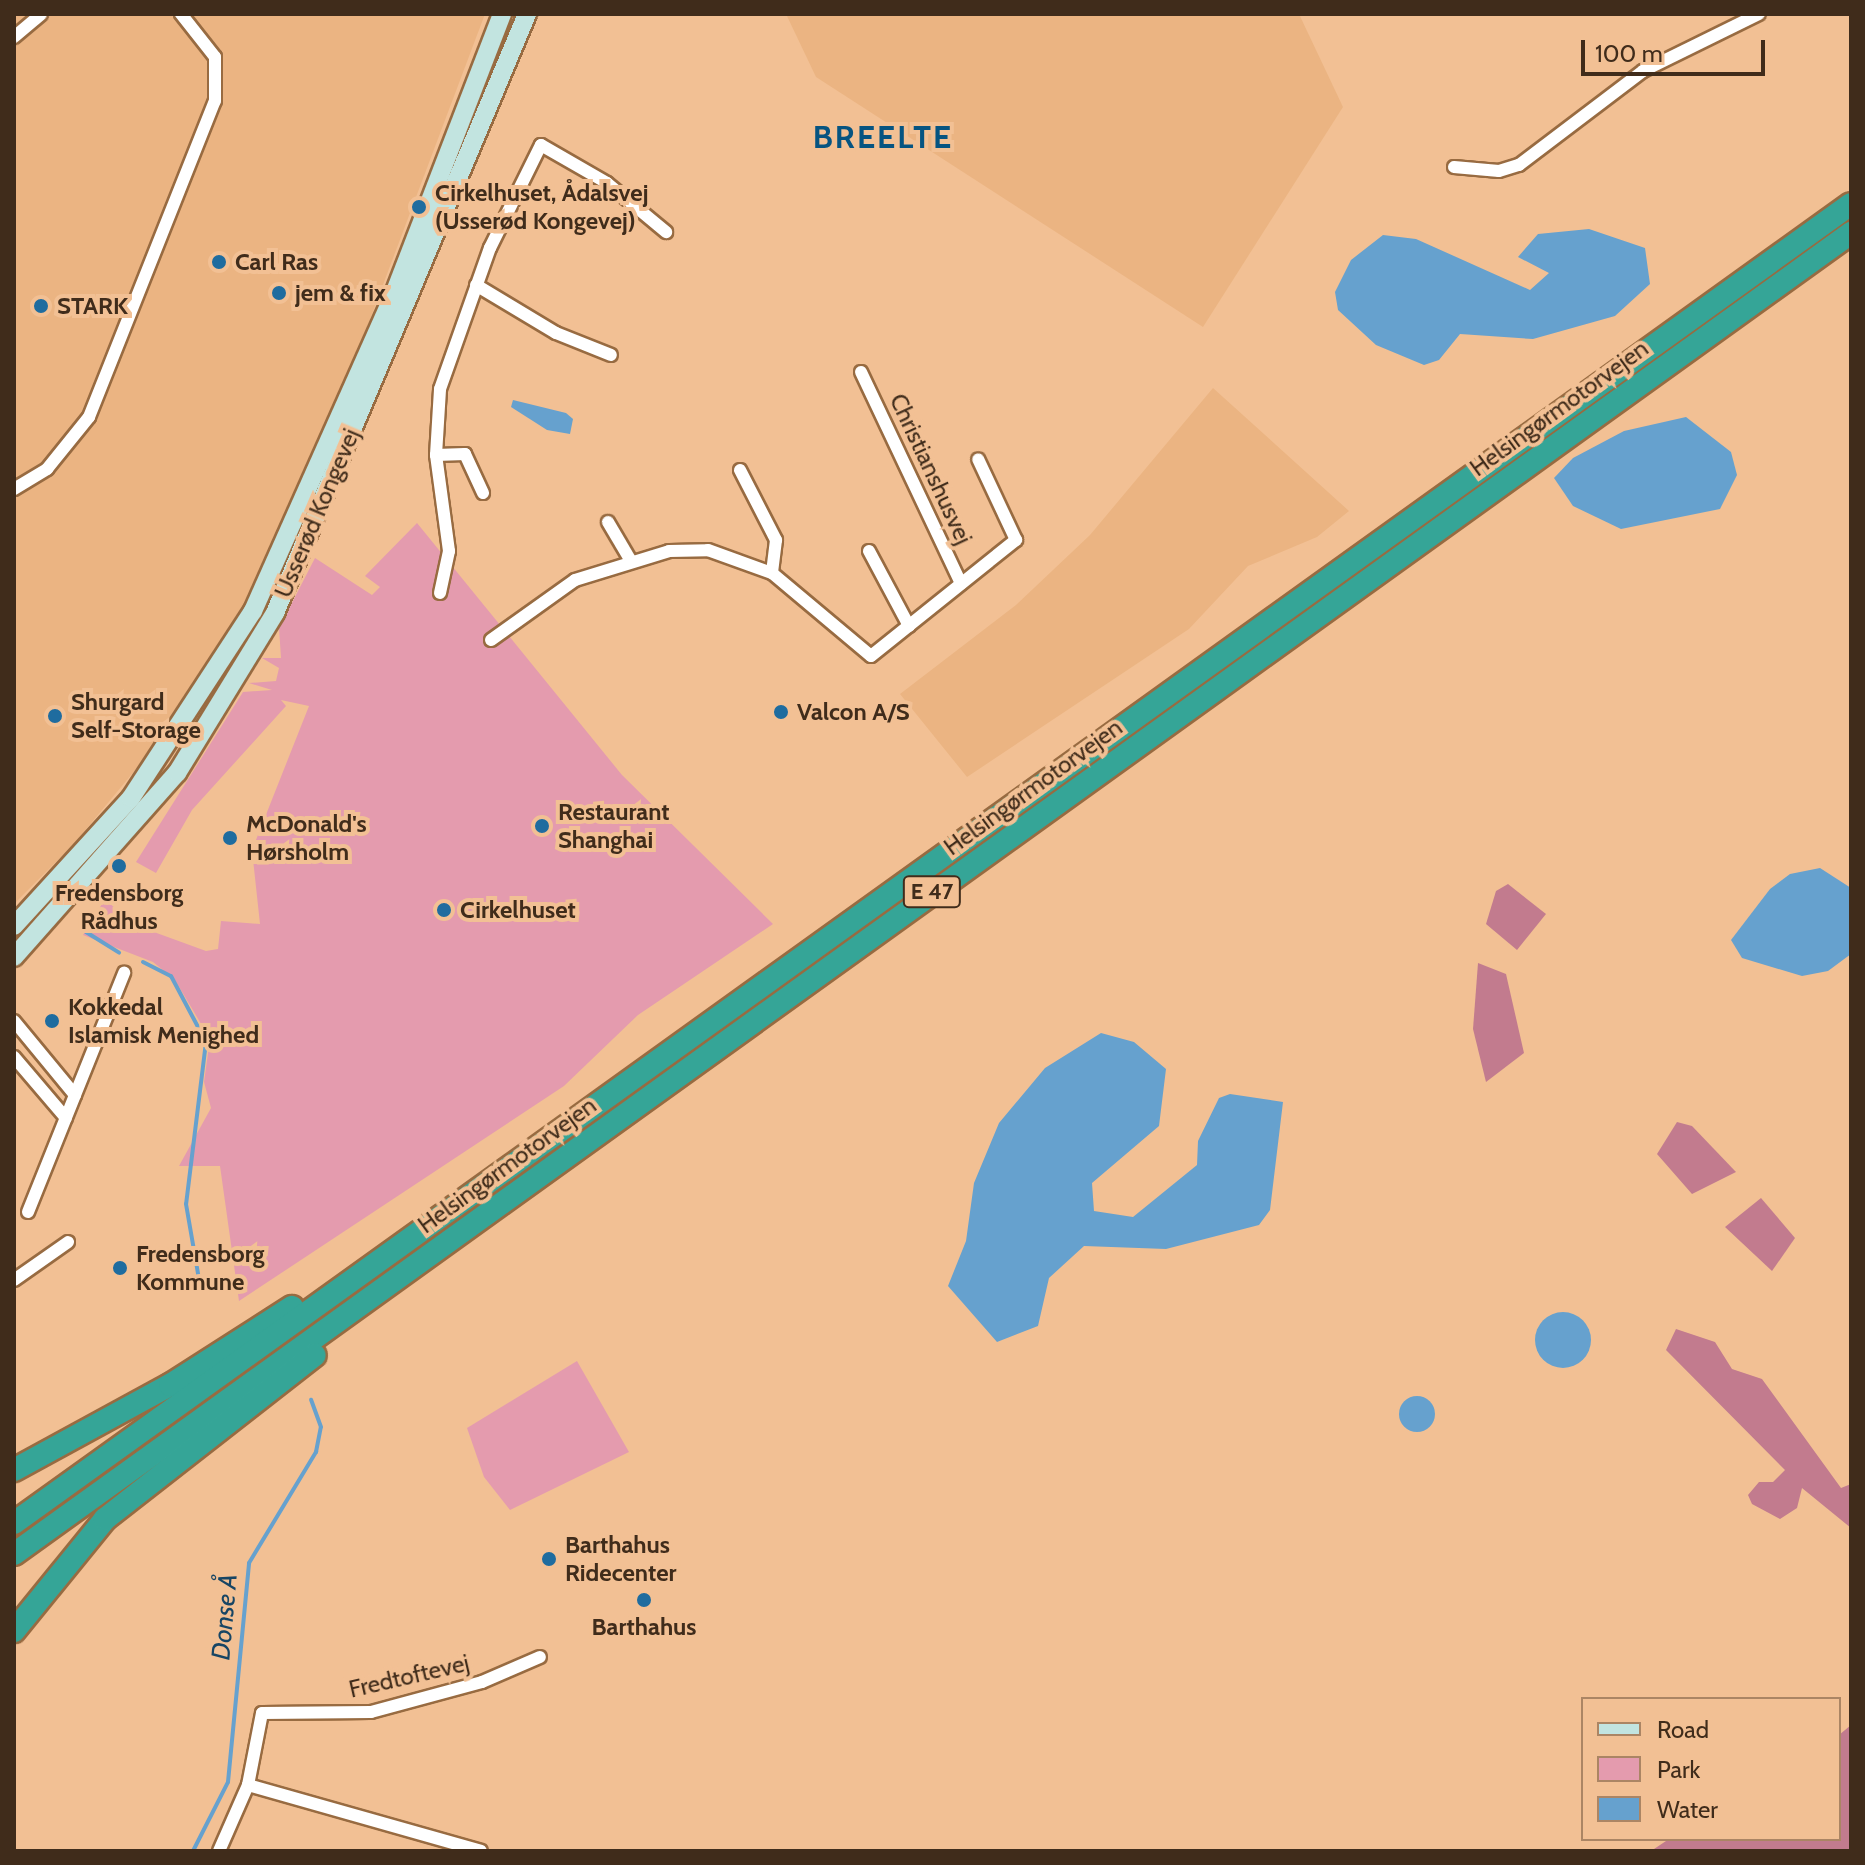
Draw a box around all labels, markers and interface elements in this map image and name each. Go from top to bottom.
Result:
scale bar [1585,24,1769,74]
text: 100 m [1595,39,1663,68]
district label: BREELTE [813,118,953,156]
place label: Cirkelhuset, Ådalsvej (Usserød Kongevej) [435,179,648,235]
marker: Cirkelhuset, Ådalsvej (Usserød Kongevej) [410,198,428,216]
place label: Carl Ras [235,248,318,276]
marker: Carl Ras [210,253,228,271]
place label: jem & fix [295,279,386,307]
marker: jem & fix [270,284,288,302]
place label: STARK [57,292,128,320]
marker: STARK [32,297,50,315]
street label: Helsingørmotorvejen [1464,334,1654,482]
street label: Christianshusvej [884,389,978,549]
street label: Usserød Kongevej [268,424,366,602]
place label: Shurgard Self-Storage [71,688,201,744]
place label: Valcon A/S [797,698,910,726]
marker: Valcon A/S [772,703,790,721]
marker: Shurgard Self-Storage [46,707,64,725]
street label: Helsingørmotorvejen [938,713,1128,861]
place label: Restaurant Shanghai [558,798,670,854]
place label: McDonald's Hørsholm [246,810,367,866]
marker: Restaurant Shanghai [533,817,551,835]
marker: McDonald's Hørsholm [221,829,239,847]
marker: Fredensborg Rådhus [110,857,128,875]
road number: E 47 [902,874,962,910]
place label: Fredensborg Rådhus [55,879,183,935]
place label: Cirkelhuset [460,896,576,924]
marker: Cirkelhuset [435,901,453,919]
place label: Kokkedal Islamisk Menighed [68,993,259,1049]
marker: Kokkedal Islamisk Menighed [43,1012,61,1030]
street label: Helsingørmotorvejen [412,1091,602,1239]
place label: Fredensborg Kommune [136,1240,264,1296]
marker: Fredensborg Kommune [111,1259,129,1277]
place label: Barthahus Ridecenter [565,1531,677,1587]
marker: Barthahus Ridecenter [540,1550,558,1568]
water label: Donse Å [206,1573,244,1661]
marker: Barthahus [635,1591,653,1609]
place label: Barthahus [592,1613,696,1641]
street label: Fredtoftevej [346,1648,472,1704]
legend [1581,1697,1841,1841]
text: Road [1657,1715,1709,1744]
text: Park [1657,1755,1700,1784]
text: Water [1657,1795,1718,1824]

